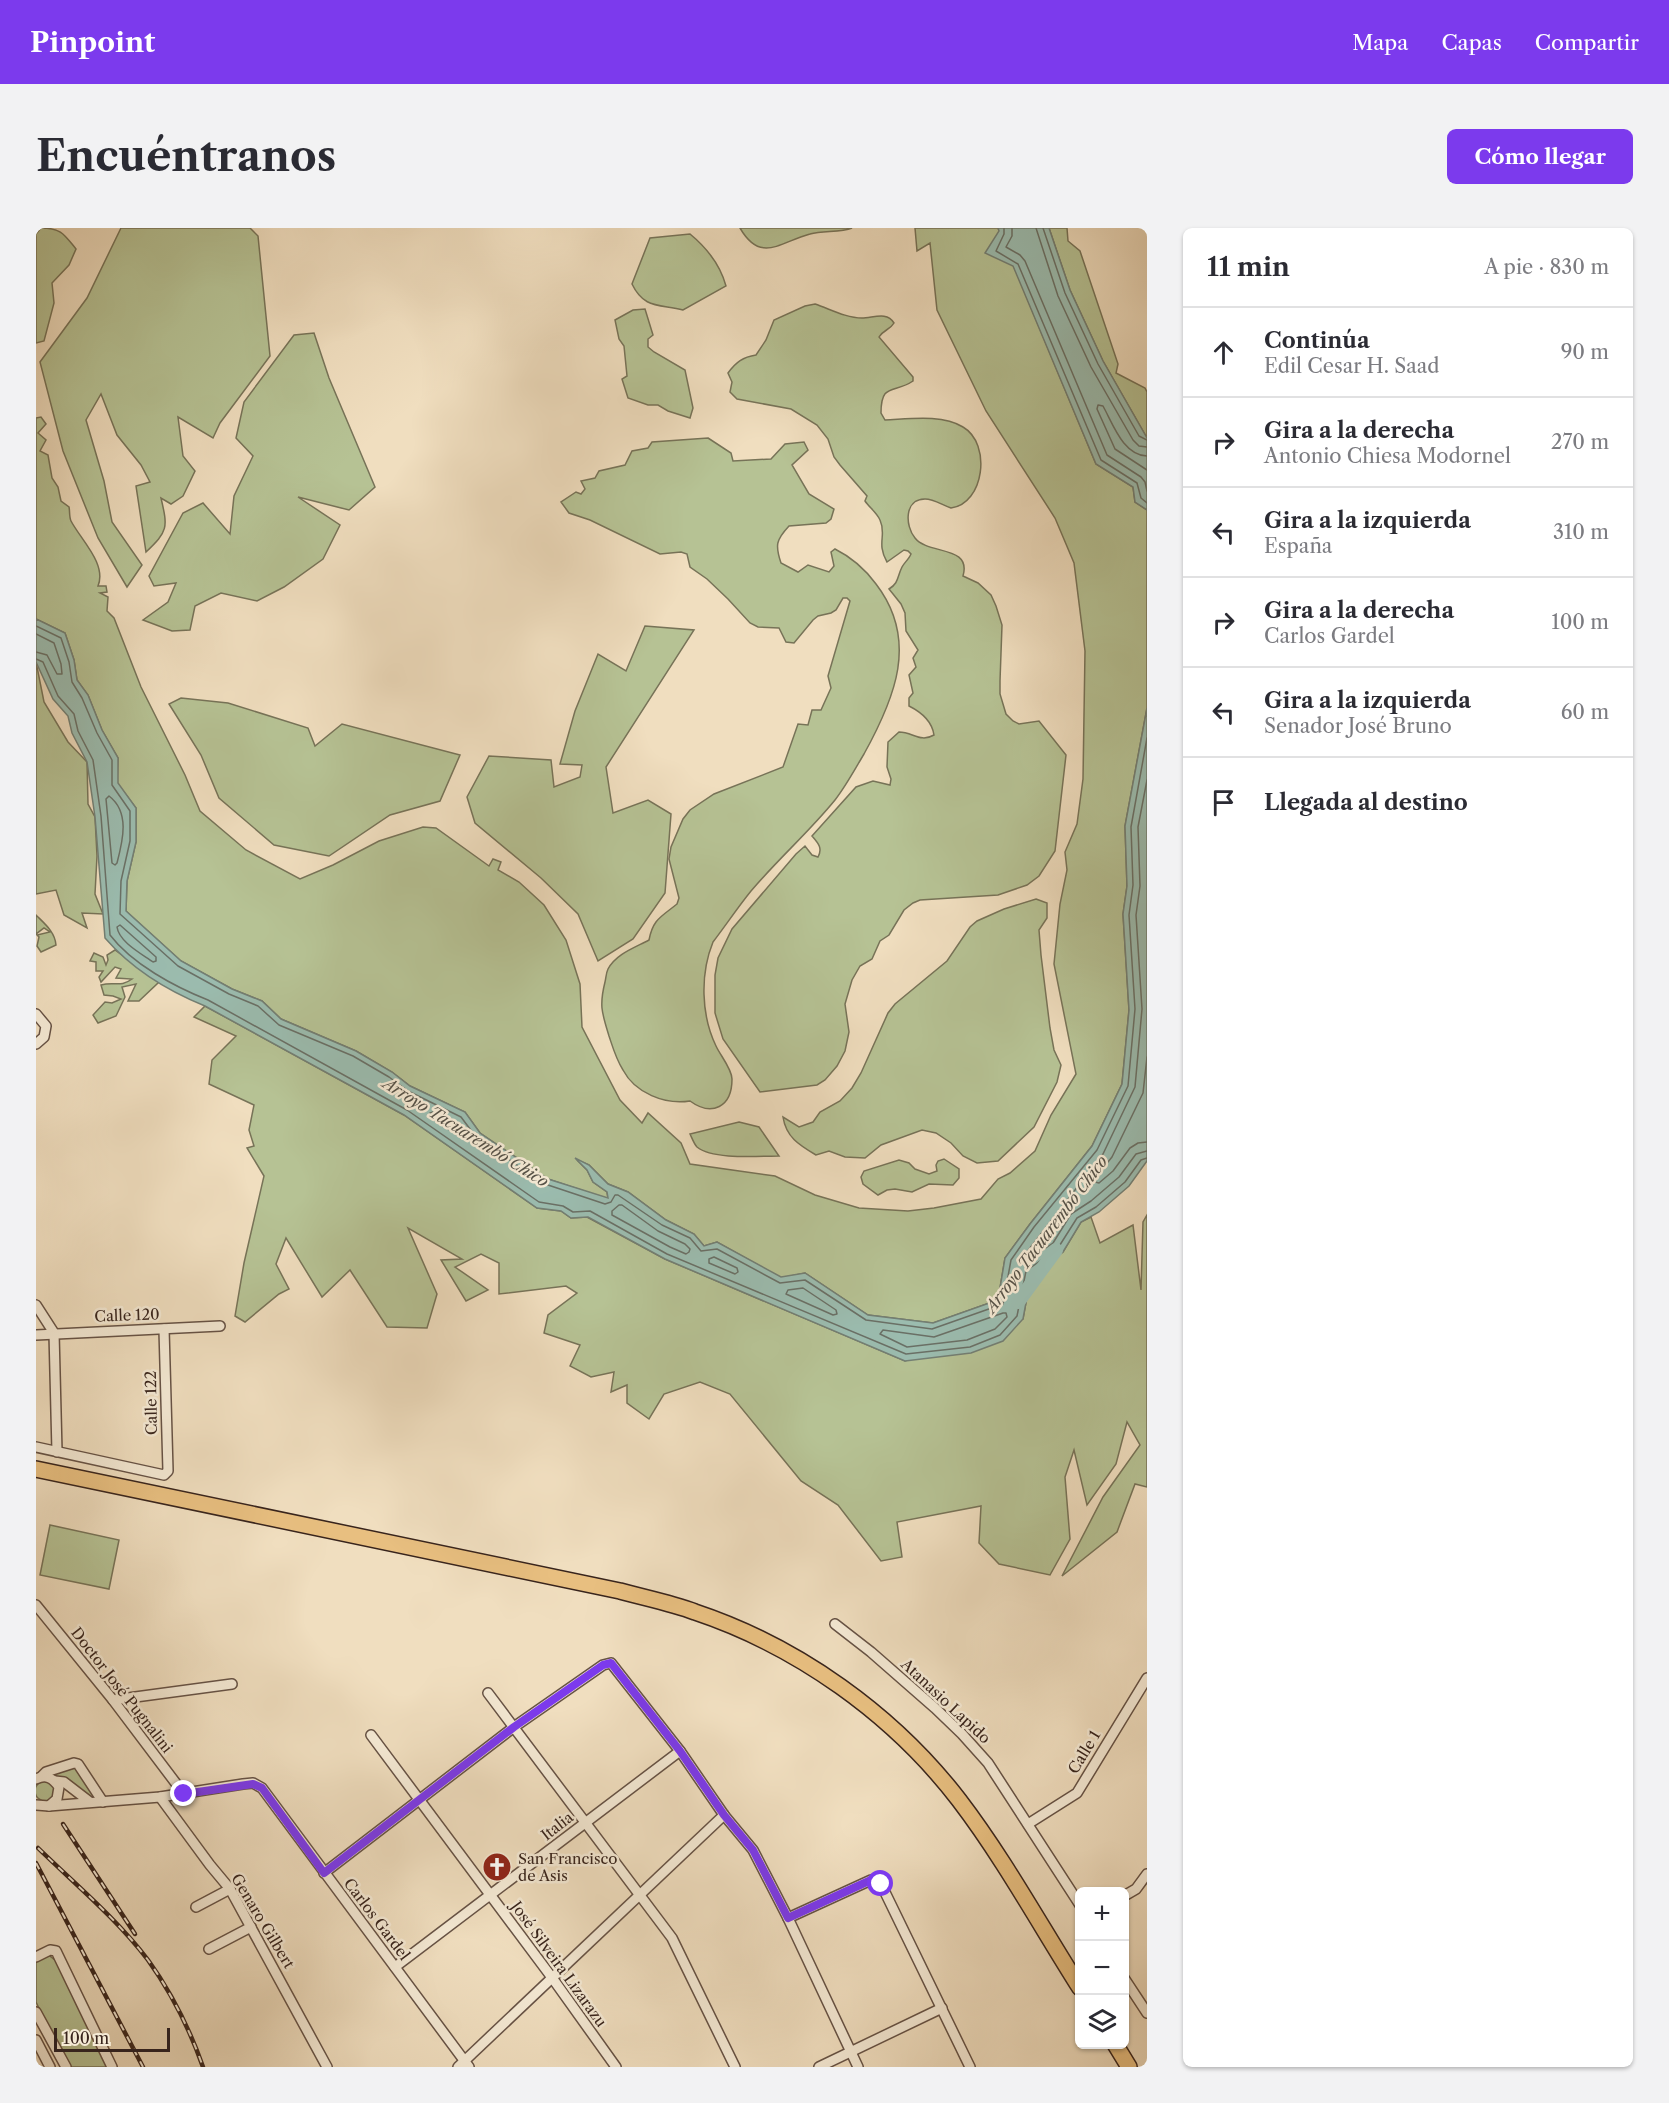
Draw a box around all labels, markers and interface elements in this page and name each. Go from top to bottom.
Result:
text: Pinpoint [30,25,155,59]
text: Mapa [1352,30,1408,55]
text: Capas [1441,30,1502,55]
text: Compartir [1535,30,1639,55]
button: Cómo llegar [1447,129,1633,184]
text: Encuéntranos [36,130,336,182]
text: 11 min [1207,251,1290,283]
text: A pie · 830 m [1484,255,1609,279]
text: Continúa [1264,327,1370,354]
icon: ahead [1207,336,1240,369]
text: 90 m [1561,340,1609,364]
text: Edil Cesar H. Saad [1264,354,1439,378]
text: Gira a la derecha [1264,417,1454,444]
icon: right [1207,426,1240,459]
text: 270 m [1551,430,1609,454]
text: Antonio Chiesa Modornel [1264,444,1511,468]
text: Gira a la izquierda [1264,507,1471,534]
icon: left [1207,516,1240,549]
text: 310 m [1553,520,1609,544]
text: España [1264,534,1332,558]
text: Gira a la derecha [1264,597,1454,624]
icon: right [1207,606,1240,639]
text: 100 m [1551,610,1609,634]
text: Carlos Gardel [1264,624,1395,648]
text: Gira a la izquierda [1264,687,1471,714]
icon: left [1207,696,1240,729]
text: 60 m [1561,700,1609,724]
text: Senador José Bruno [1264,714,1452,738]
icon: arrive [1207,786,1240,819]
text: Llegada al destino [1264,789,1468,816]
water label: Arroyo Tacuarembó Chico [377,1071,553,1191]
water label: Arroyo Tacuarembó Chico [979,1151,1112,1319]
street label: Calle 120 [94,1304,160,1326]
street label: Calle 122 [141,1371,161,1435]
street label: Doctor José Pugnalini [67,1623,177,1757]
street label: Atanasio Lapido [897,1654,995,1747]
street label: Calle 1 [1064,1726,1105,1777]
route end [170,1780,196,1806]
street label: Italia [537,1808,577,1844]
place label: San Francisco de Asis [518,1849,618,1885]
church icon: San Francisco de Asis [481,1851,513,1883]
street label: Genaro Gilbert [227,1870,299,1972]
route start [867,1870,893,1896]
street label: Carlos Gardel [340,1874,414,1964]
map controls [1075,1887,1129,2049]
button: + [1075,1887,1129,1941]
street label: José Silveira Lizarazu [506,1896,611,2031]
button: − [1075,1941,1129,1995]
button: layers [1075,1995,1129,2049]
scale bar [54,2025,170,2052]
text: 100 m [63,2028,109,2048]

